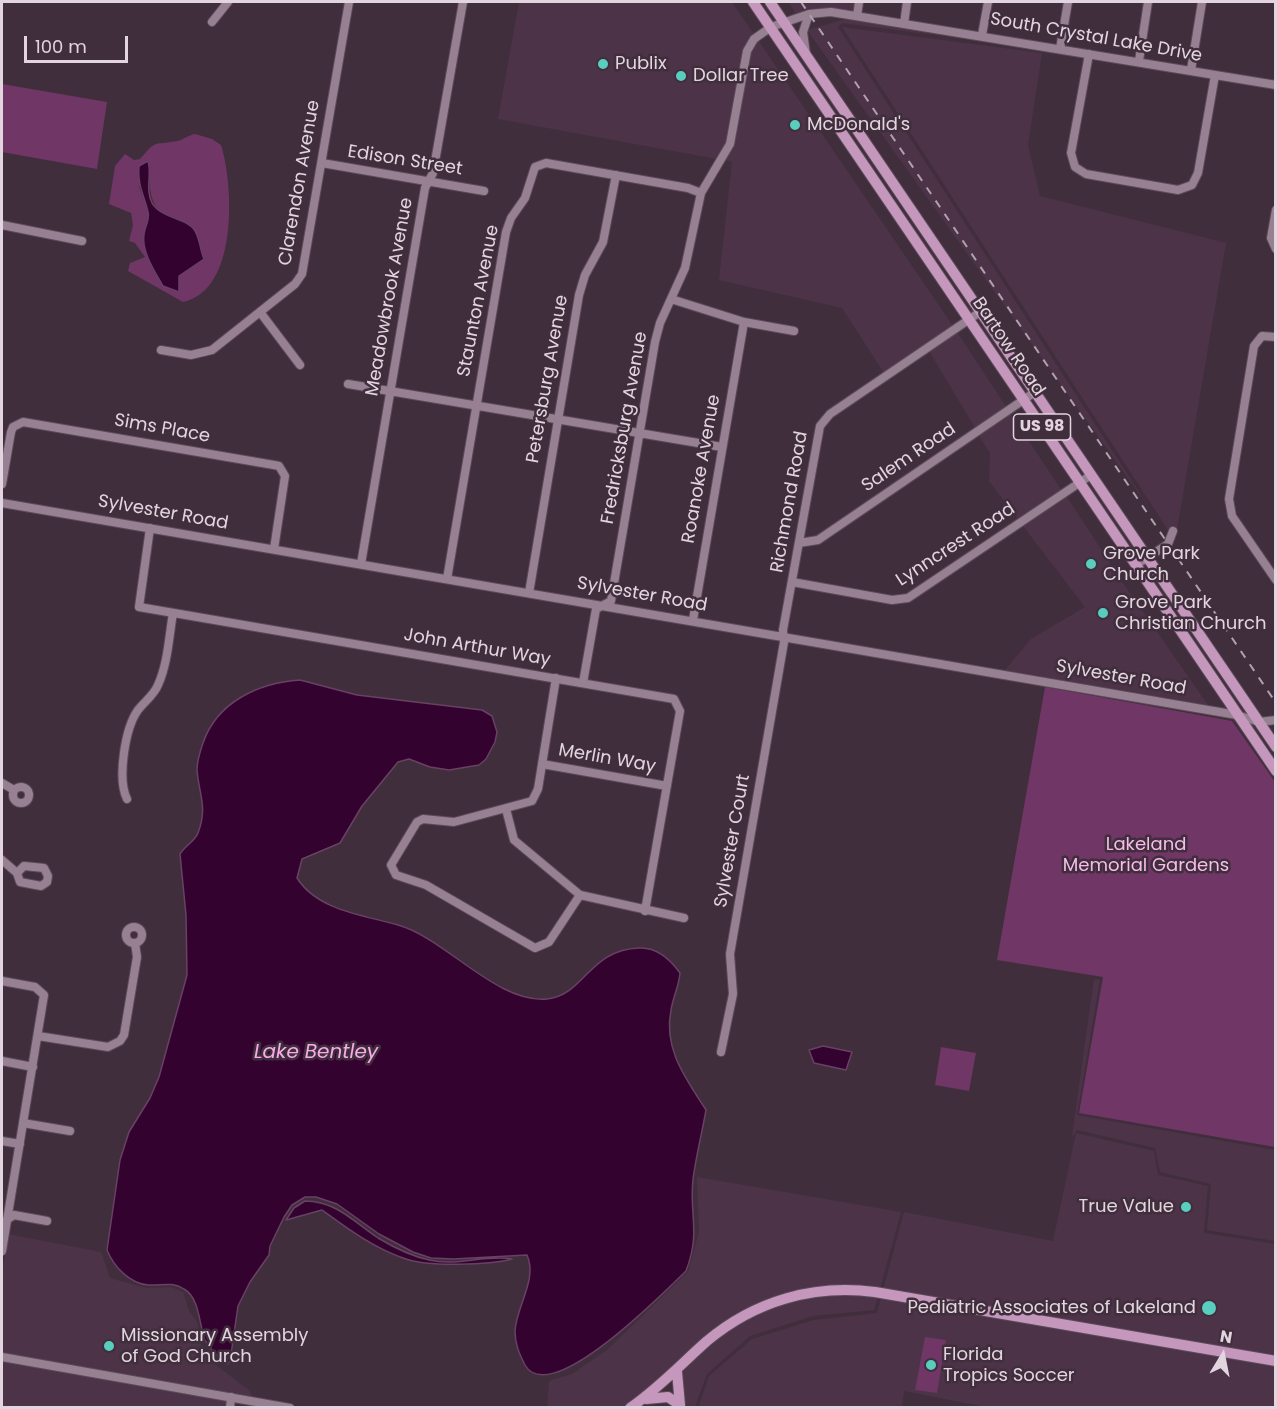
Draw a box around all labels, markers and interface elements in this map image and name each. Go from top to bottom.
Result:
street label: South Crystal Lake Drive [988,9,1204,67]
scale bar [27,24,130,62]
text: 100 m [35,34,87,59]
place label: Publix [615,53,667,75]
marker: Publix [596,57,610,71]
place label: Dollar Tree [693,65,789,87]
marker: Dollar Tree [674,69,688,83]
street label: Clarendon Avenue [275,99,325,267]
place label: McDonald's [807,114,910,136]
marker: McDonald's [788,118,802,132]
street label: Edison Street [346,141,464,181]
street label: Meadowbrook Avenue [362,196,418,398]
street label: Staunton Avenue [454,223,504,379]
street label: Petersburg Avenue [523,293,573,465]
street label: Bartow Road [967,294,1049,400]
street label: Fredricksburg Avenue [597,330,653,526]
street label: Roanoke Avenue [678,393,726,545]
street label: Sims Place [112,410,212,448]
road number: US 98 [1014,414,1070,440]
street label: Salem Road [858,419,960,497]
street label: Richmond Road [767,430,813,574]
street label: Sylvester Road [96,491,230,535]
street label: Lynncrest Road [893,499,1019,591]
place label: Grove Park Church [1103,543,1200,586]
marker: Grove Park Church [1084,557,1098,571]
street label: Sylvester Road [575,573,709,617]
place label: Grove Park Christian Church [1115,592,1267,634]
marker: Grove Park Christian Church [1096,606,1110,620]
street label: John Arthur Way [402,624,552,672]
street label: Sylvester Road [1054,656,1188,700]
street label: Merlin Way [557,740,657,778]
street label: Sylvester Court [711,773,755,909]
park label: Lakeland Memorial Gardens [1063,834,1229,876]
water label: Lake Bentley [254,1041,378,1065]
place label: True Value [1079,1196,1174,1218]
marker: True Value [1179,1200,1193,1214]
place label: Pediatric Associates of Lakeland [907,1297,1196,1319]
marker: Pediatric Associates of Lakeland [1200,1299,1218,1317]
text: N [1218,1324,1234,1349]
place label: Missionary Assembly of God Church [121,1325,308,1368]
north arrow [1193,1325,1253,1385]
marker: Missionary Assembly of God Church [102,1339,116,1353]
place label: Florida Tropics Soccer [943,1344,1075,1386]
marker: Florida Tropics Soccer [924,1358,938,1372]

